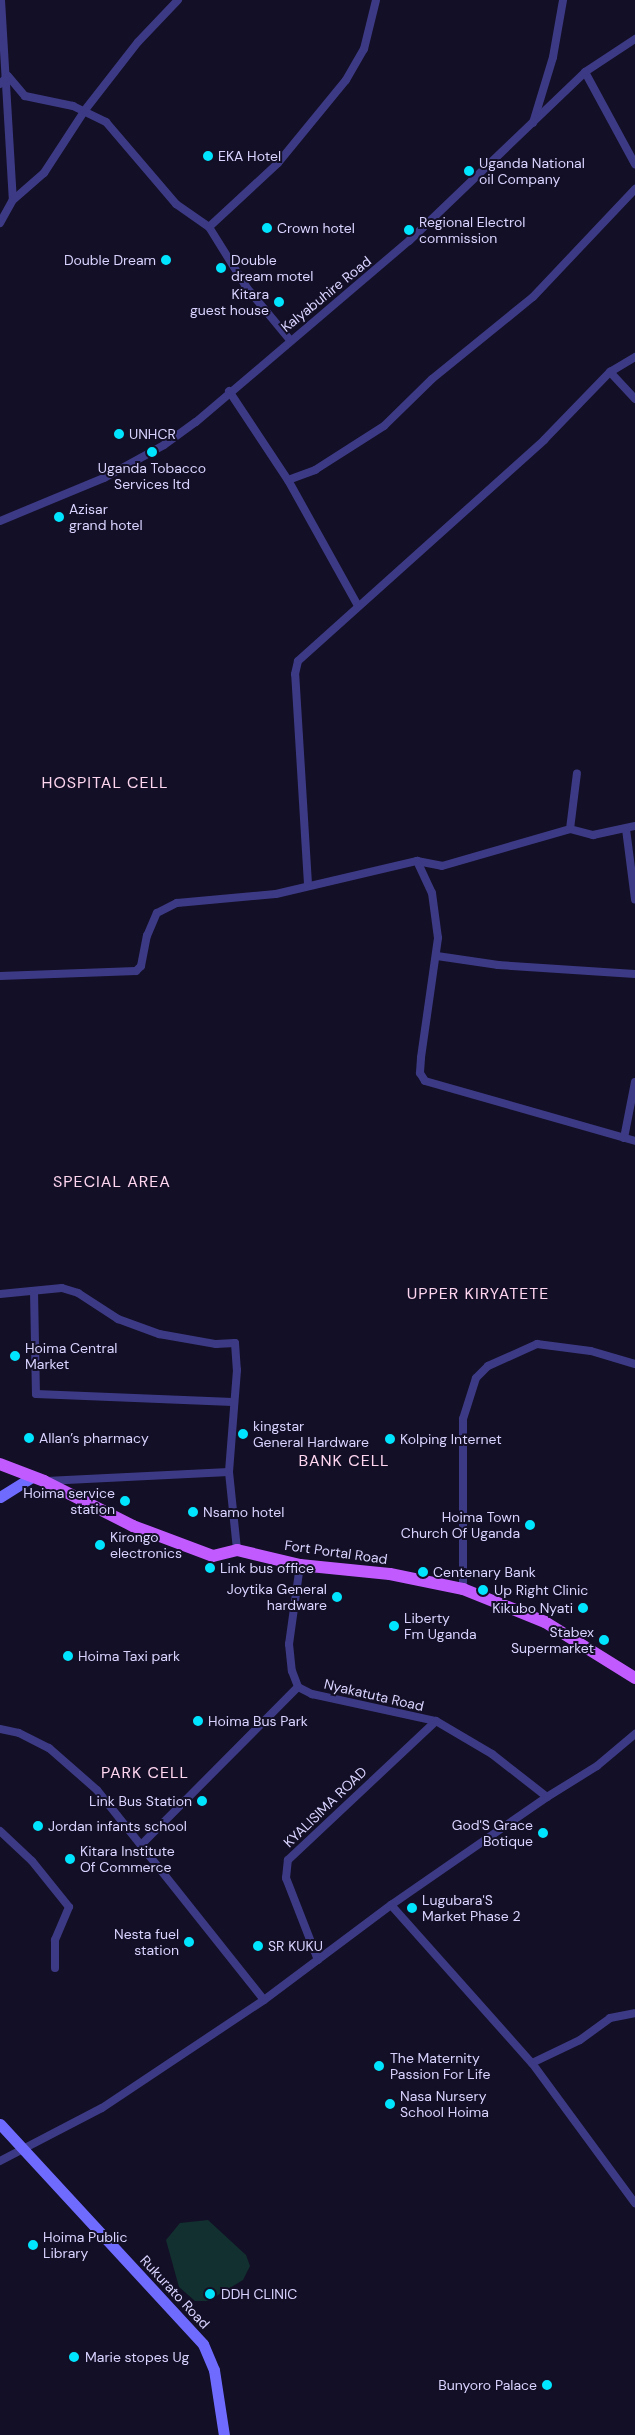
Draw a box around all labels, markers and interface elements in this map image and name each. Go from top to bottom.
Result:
place label: EKA Hotel [218,148,281,164]
marker: EKA Hotel [202,150,214,162]
place label: Uganda National oil Company [479,155,585,188]
marker: Uganda National oil Company [463,165,475,177]
place label: Regional Electrol commission [419,214,525,246]
place label: Crown hotel [277,220,355,236]
marker: Crown hotel [261,222,273,234]
marker: Regional Electrol commission [403,224,415,236]
place label: Double Dream [64,252,156,268]
place label: Double dream motel [231,252,313,284]
street label: Kalyabuhire Road [278,253,374,335]
marker: Double Dream [160,254,172,266]
marker: Double dream motel [215,262,227,274]
place label: Kitara guest house [190,286,269,318]
marker: Kitara guest house [273,296,285,308]
place label: UNHCR [129,426,176,442]
marker: UNHCR [113,428,125,440]
marker: Uganda Tobacco Services ltd [146,446,158,458]
place label: Uganda Tobacco Services ltd [98,460,206,492]
place label: Azisar grand hotel [69,501,143,534]
marker: Azisar grand hotel [53,511,65,523]
district label: HOSPITAL CELL [40,773,170,793]
district label: SPECIAL AREA [52,1172,172,1192]
district label: UPPER KIRYATETE [405,1284,551,1304]
place label: Hoima Central Market [25,1340,117,1372]
marker: Hoima Central Market [9,1350,21,1362]
place label: kingstar General Hardware [253,1418,369,1450]
marker: kingstar General Hardware [237,1428,249,1440]
place label: Allan’s pharmacy [39,1430,149,1446]
place label: Kolping Internet [400,1431,502,1447]
marker: Allan’s pharmacy [23,1432,35,1444]
marker: Kolping Internet [384,1433,396,1445]
district label: BANK CELL [297,1451,391,1471]
place label: Hoima service station [23,1485,115,1518]
marker: Hoima service station [119,1495,131,1507]
place label: Nsamo hotel [203,1504,284,1520]
marker: Nsamo hotel [187,1506,199,1518]
place label: Hoima Town Church Of Uganda [401,1509,520,1541]
marker: Hoima Town Church Of Uganda [524,1519,536,1531]
place label: Kirongo electronics [110,1529,182,1561]
street label: Fort Portal Road [284,1536,388,1568]
marker: Kirongo electronics [94,1539,106,1551]
place label: Link bus office [220,1560,314,1576]
marker: Link bus office [204,1562,216,1574]
place label: Centenary Bank [433,1564,536,1580]
marker: Centenary Bank [417,1566,429,1578]
place label: Joytika General hardware [227,1581,327,1614]
place label: Up Right Clinic [494,1582,588,1598]
marker: Up Right Clinic [476,1583,490,1597]
marker: Joytika General hardware [331,1591,343,1603]
place label: Kikubo Nyati [492,1600,573,1616]
marker: Kikubo Nyati [577,1602,589,1614]
place label: Liberty Fm Uganda [404,1610,477,1642]
marker: Liberty Fm Uganda [388,1620,400,1632]
place label: Stabex Supermarket [511,1624,594,1656]
marker: Stabex Supermarket [598,1634,610,1646]
place label: Hoima Taxi park [78,1648,180,1664]
marker: Hoima Taxi park [62,1650,74,1662]
street label: Nyakatuta Road [322,1675,426,1715]
place label: Hoima Bus Park [208,1713,308,1729]
marker: Hoima Bus Park [192,1715,204,1727]
district label: PARK CELL [100,1763,190,1783]
street label: KYALISIMA ROAD [280,1763,370,1851]
place label: Link Bus Station [89,1793,192,1809]
marker: Link Bus Station [196,1795,208,1807]
place label: God'S Grace Botique [452,1817,533,1850]
place label: Jordan infants school [48,1818,187,1834]
marker: Jordan infants school [32,1820,44,1832]
marker: God'S Grace Botique [537,1827,549,1839]
place label: Kitara Institute Of Commerce [80,1843,175,1875]
marker: Kitara Institute Of Commerce [64,1853,76,1865]
place label: Lugubara'S Market Phase 2 [422,1892,521,1924]
marker: Lugubara'S Market Phase 2 [406,1902,418,1914]
place label: Nesta fuel station [114,1926,179,1958]
marker: Nesta fuel station [183,1936,195,1948]
place label: SR KUKU [268,1938,323,1954]
marker: SR KUKU [252,1940,264,1952]
place label: The Maternity Passion For Life [390,2050,490,2082]
marker: The Maternity Passion For Life [372,2059,386,2073]
place label: Nasa Nursery School Hoima [400,2088,489,2120]
marker: Nasa Nursery School Hoima [384,2098,396,2110]
place label: Hoima Public Library [43,2229,127,2262]
marker: Hoima Public Library [27,2239,39,2251]
street label: Rukurato Road [137,2252,213,2332]
place label: DDH CLINIC [221,2286,297,2302]
marker: DDH CLINIC [203,2287,217,2301]
place label: Marie stopes Ug [85,2349,189,2365]
marker: Marie stopes Ug [67,2350,81,2364]
place label: Bunyoro Palace [438,2377,537,2393]
marker: Bunyoro Palace [541,2379,553,2391]

